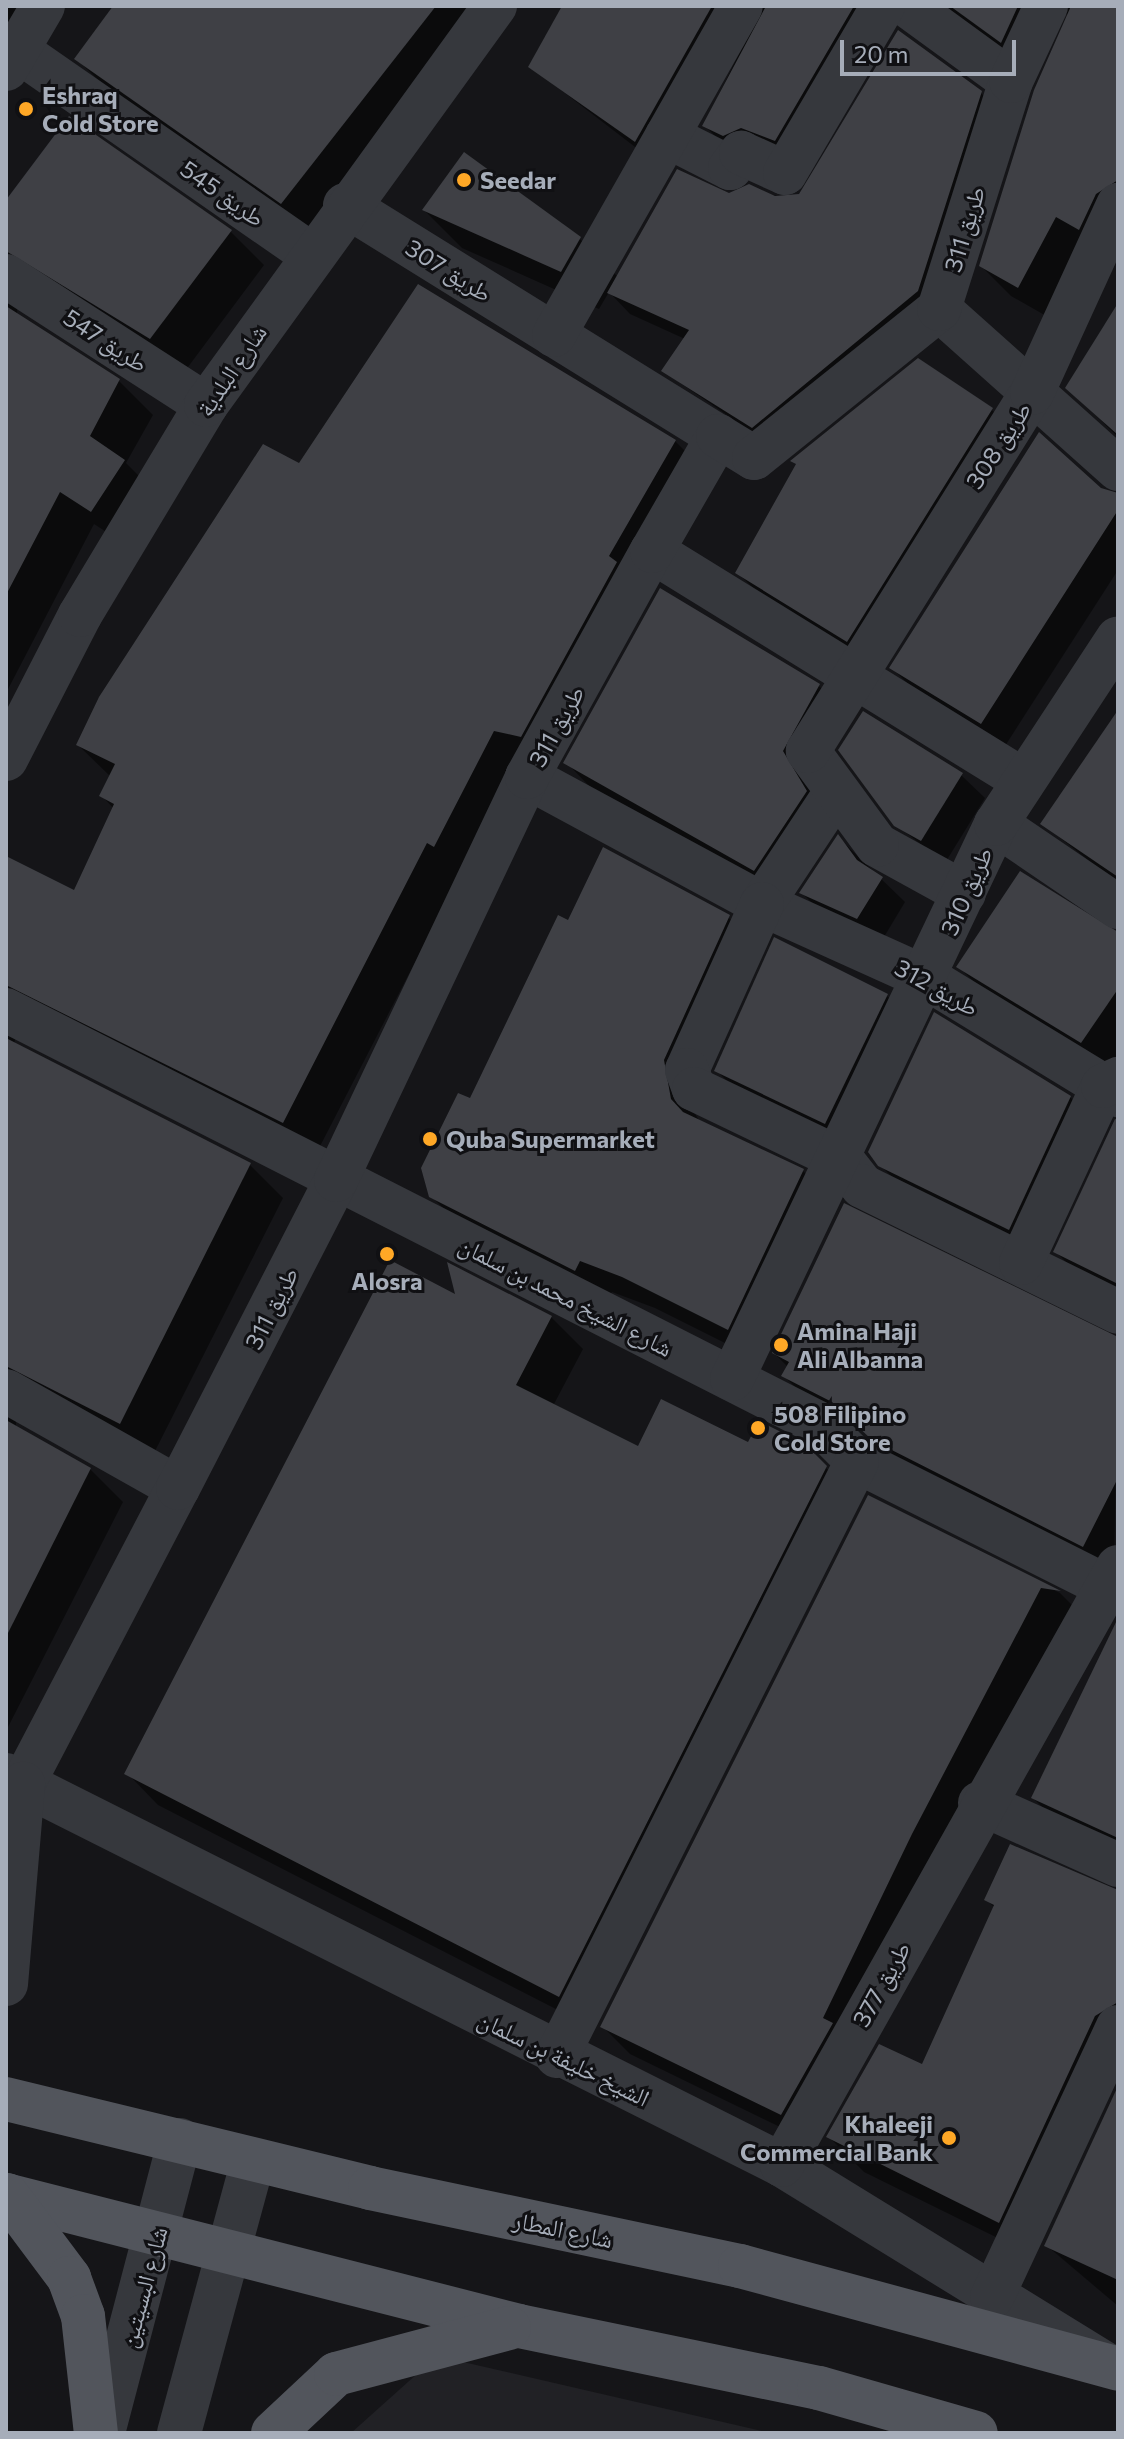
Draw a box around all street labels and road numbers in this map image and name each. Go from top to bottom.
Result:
street label: طريق 545 [176,154,270,232]
street label: طريق 311 [937,183,991,275]
street label: طريق 307 [401,232,497,308]
street label: طريق 547 [59,302,153,378]
street label: شارع البلدية [190,319,272,421]
street label: طريق 308 [959,396,1037,494]
street label: طريق 311 [522,681,590,771]
street label: طريق 310 [934,842,998,940]
street label: طريق 312 [890,952,984,1022]
street label: شارع الشيخ محمد بن سلمان [454,1230,678,1362]
street label: طريق 311 [238,1262,304,1354]
street label: طريق 377 [846,1936,916,2032]
street label: الشيخ خليفة بن سلمان [473,2004,655,2112]
street label: شارع المطار [510,2204,616,2254]
street label: شارع البسيتين [113,2223,173,2351]

